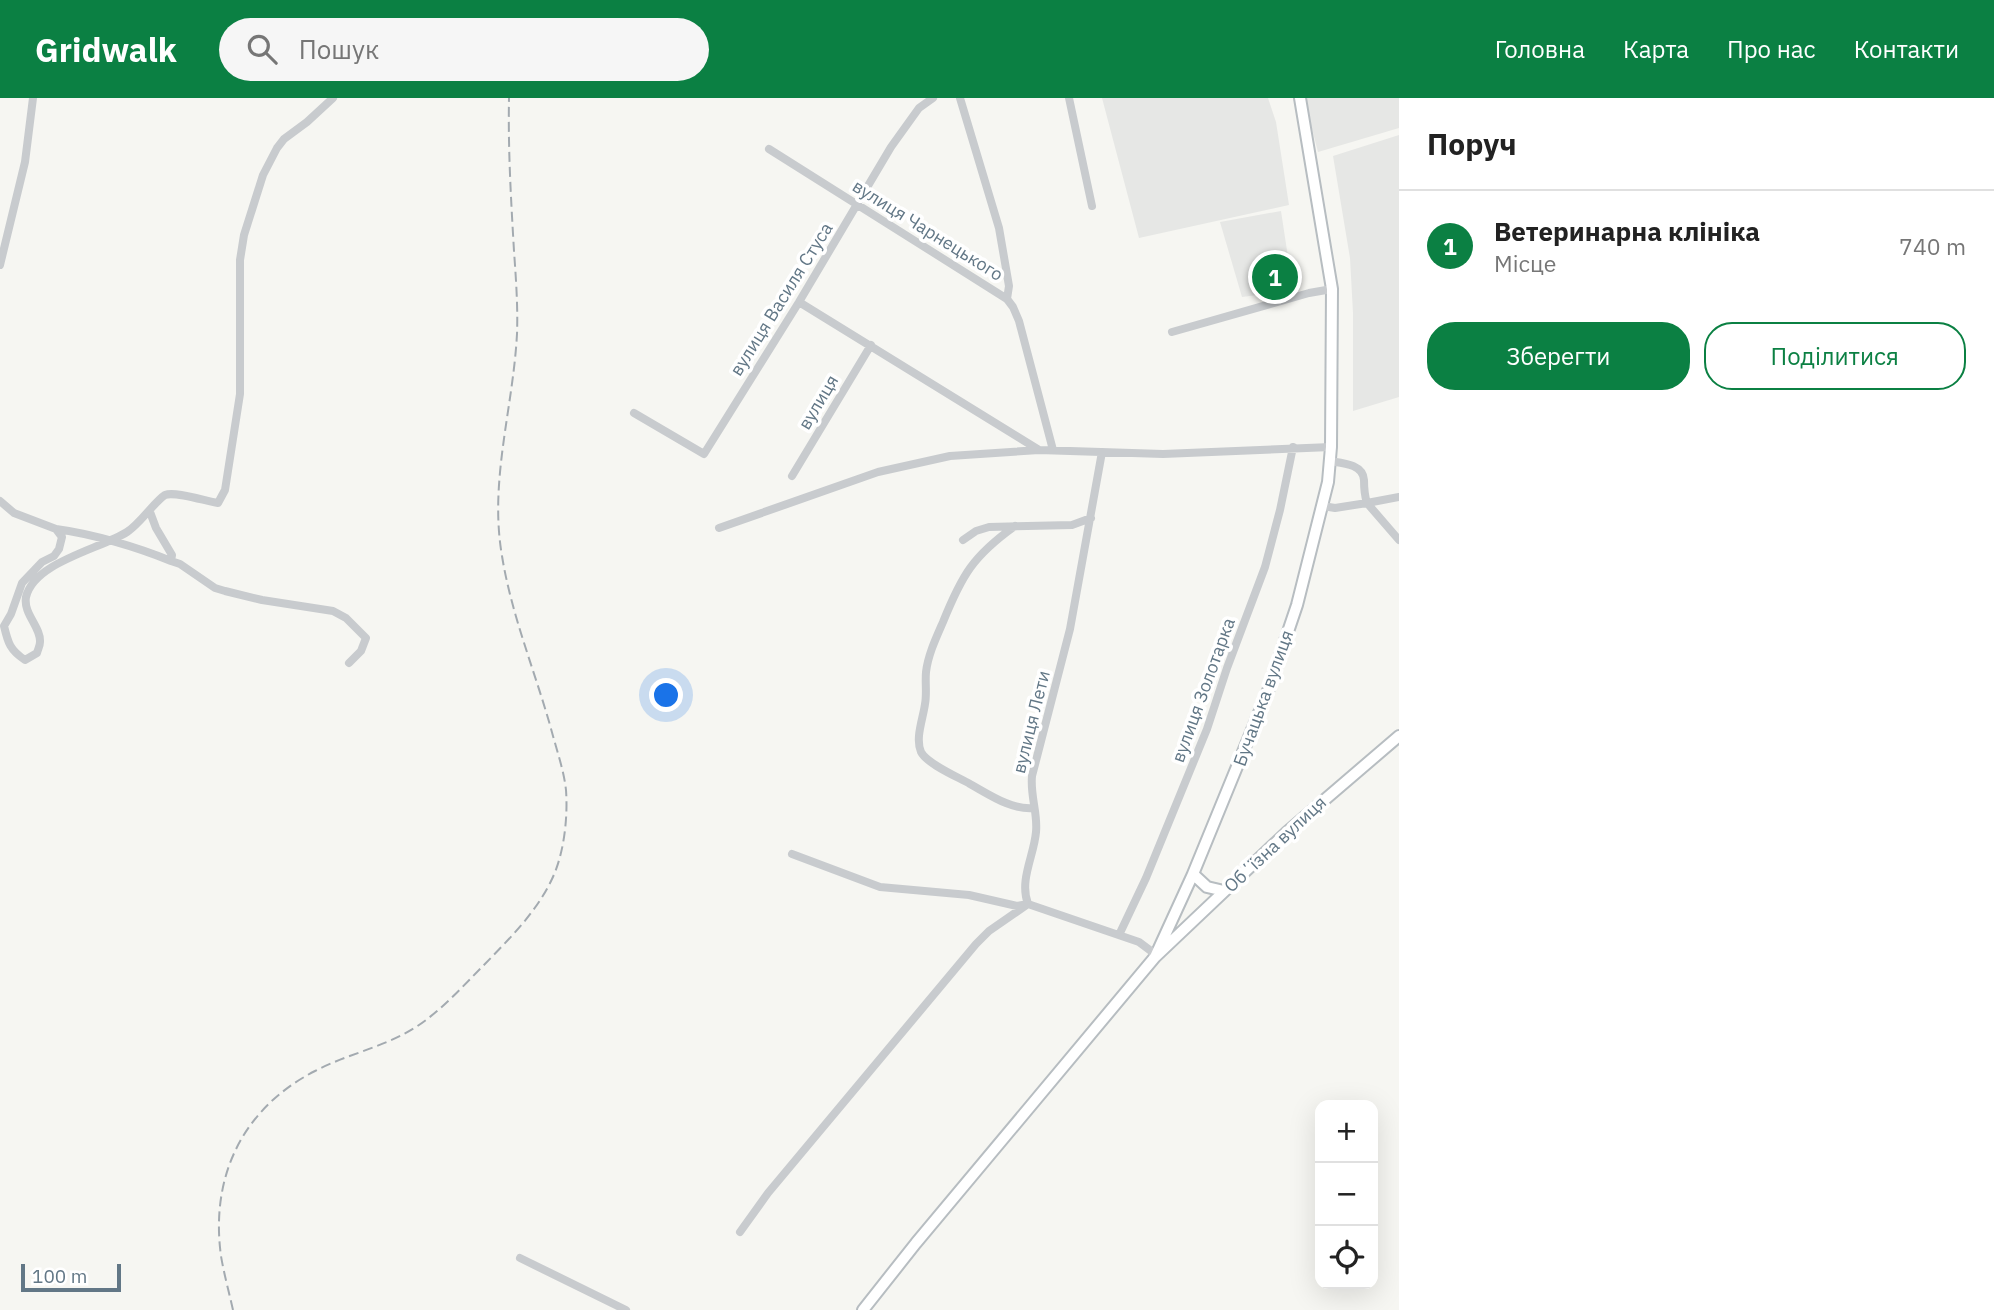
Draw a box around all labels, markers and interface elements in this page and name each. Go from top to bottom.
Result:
search box [219,18,709,81]
text: Gridwalk [35,28,177,71]
icon: search [243,30,281,68]
text: Пошук [299,32,379,66]
text: Головна [1495,33,1585,65]
text: Карта [1623,33,1689,65]
text: Про нас [1727,33,1816,65]
text: Контакти [1854,33,1959,65]
text: Поруч [1427,124,1517,163]
street label: вулиця Чарнецького [848,174,1008,286]
text: Ветеринарна клініка [1494,214,1760,248]
street label: вулиця Василя Стуса [725,218,838,380]
text: 1 [1443,231,1457,261]
text: 740 m [1899,231,1966,261]
text: Місце [1494,248,1556,278]
pin: 1 [1252,251,1298,303]
button: Зберегти [1427,322,1690,390]
button: Поділитися [1704,322,1966,390]
street label: вулиця [793,370,843,434]
street label: вулиця Золотарка [1166,614,1240,766]
street label: Бучацька вулиця [1228,627,1298,769]
street label: вулиця Лети [1007,668,1055,776]
your location [649,678,683,712]
street label: Обʼїзна вулиця [1219,791,1331,897]
map controls [1315,1100,1378,1289]
button: + [1315,1100,1378,1163]
button: − [1315,1163,1378,1226]
button: locate [1315,1226,1378,1289]
scale bar [21,1261,121,1293]
text: 100 m [32,1264,87,1288]

